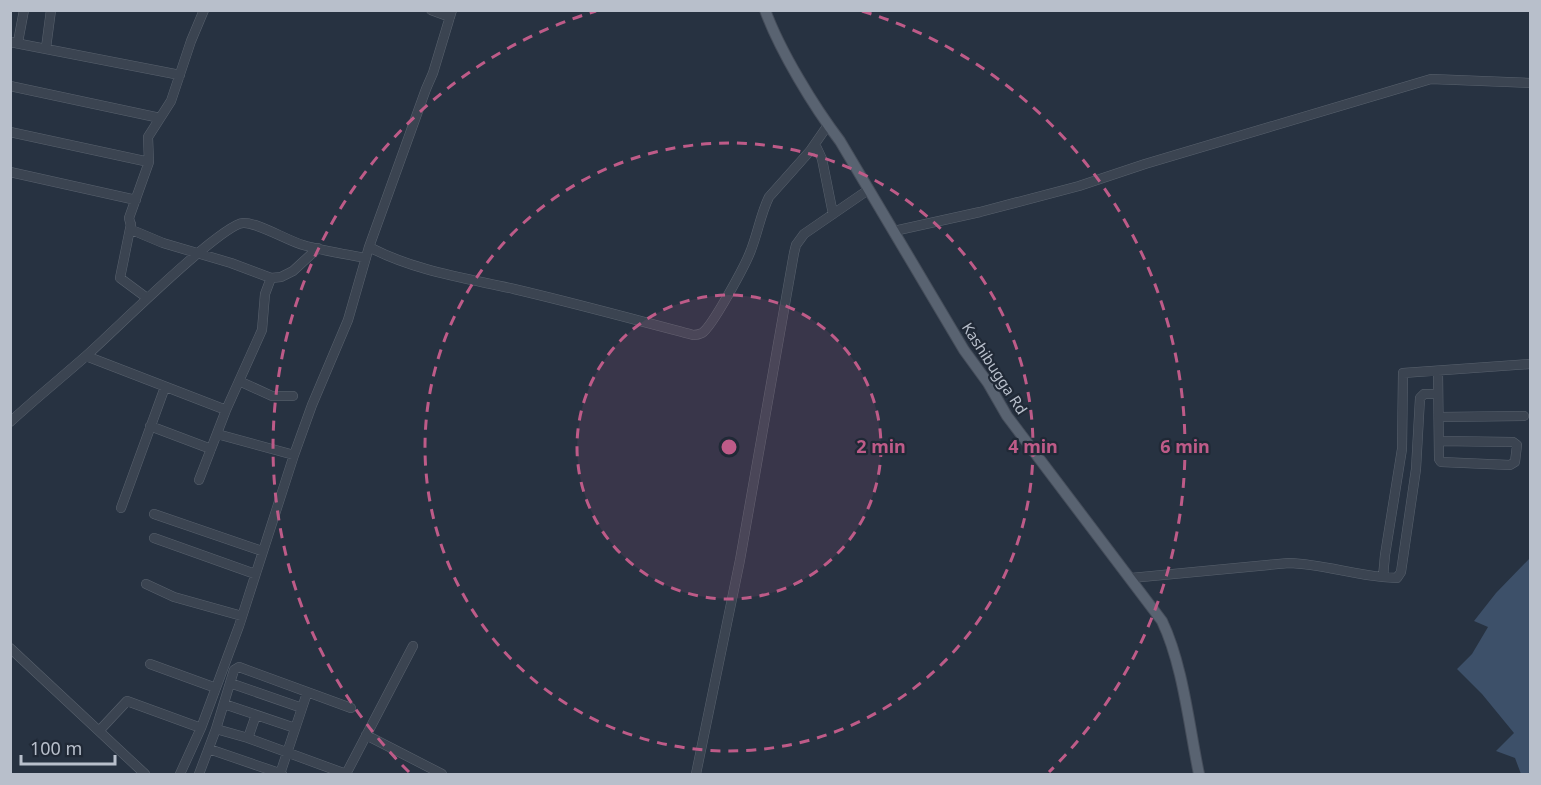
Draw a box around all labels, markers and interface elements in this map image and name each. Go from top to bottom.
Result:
street label: Kashibugga Rd [958,318,1032,418]
text: 2 min [856,434,906,458]
text: 4 min [1008,434,1058,458]
text: 6 min [1160,434,1210,458]
centre of rings [719,437,739,457]
scale bar [21,728,116,766]
text: 100 m [30,736,82,760]

